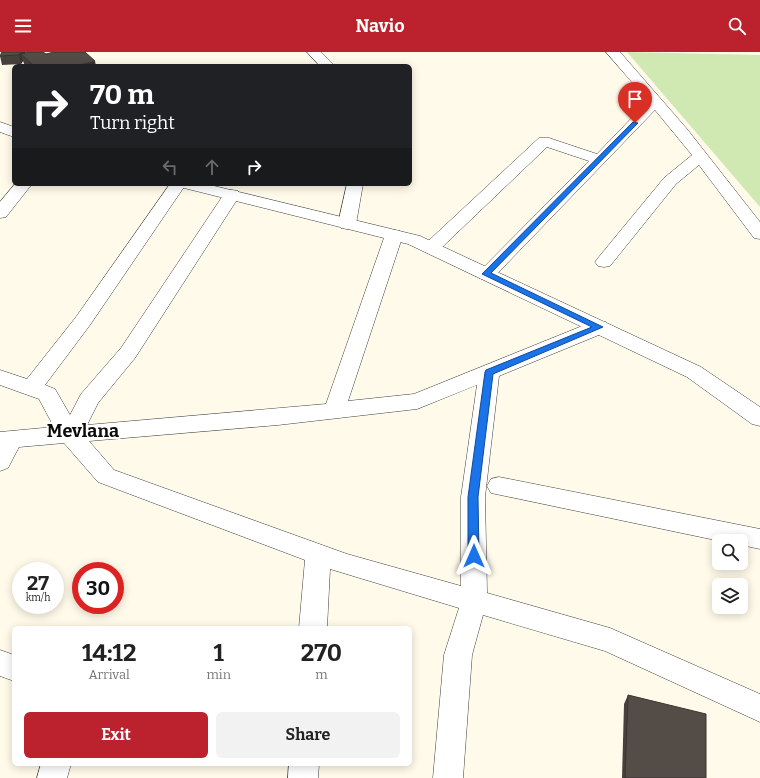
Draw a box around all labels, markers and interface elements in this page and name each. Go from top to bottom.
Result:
icon: menu [12,15,34,37]
text: Navio [355,15,405,37]
icon: search [726,15,748,37]
text: 70 m [90,78,154,111]
icon: right [24,80,76,132]
pin [618,82,652,123]
icon: arrive [624,88,646,110]
text: Turn right [90,112,175,134]
icon: left [159,156,181,178]
icon: ahead [201,156,223,178]
icon: right [243,156,265,178]
district label: Mevlana [47,420,119,442]
map controls [712,534,748,614]
button: search [712,534,748,570]
position arrow [453,535,495,577]
speed limit sign: 30 [72,562,124,614]
text: 27 [27,571,49,595]
button: layers [712,578,748,614]
text: km/h [26,592,50,604]
text: 14:12 [82,639,136,667]
text: 1 [213,639,224,667]
text: 270 [301,639,342,667]
text: Arrival [89,667,130,682]
text: min [206,667,231,682]
text: m [315,667,328,682]
button: Exit [24,712,208,758]
button: Share [216,712,400,758]

